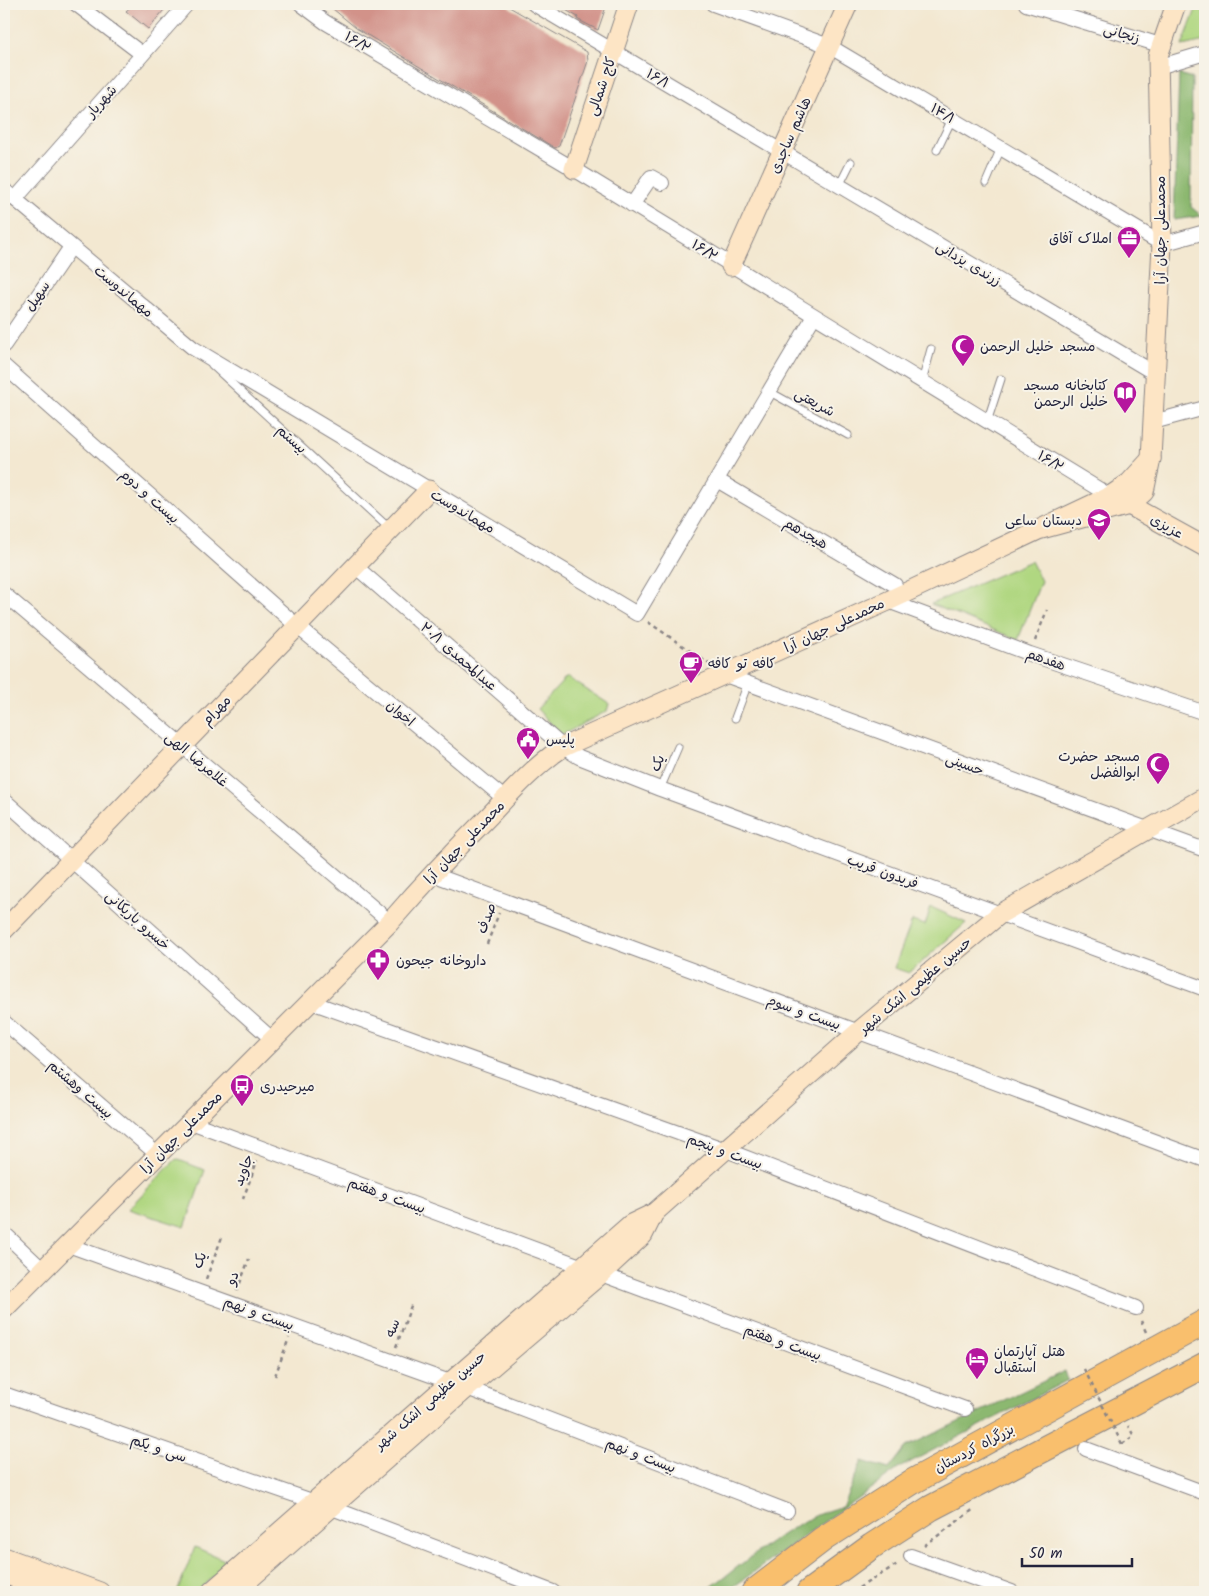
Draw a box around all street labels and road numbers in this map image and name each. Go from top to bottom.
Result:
street label: زنجانی [1101,18,1143,50]
street label: ۱۶/۲ [340,26,375,59]
street label: کاج شمالی [582,54,622,119]
street label: ۱۶/۱ [642,63,673,94]
street label: شهریار [80,80,123,124]
street label: هاشم ساجدی [764,94,818,177]
street label: ۱۴/۱ [926,98,959,130]
street label: محمدعلی جهان آرا [1150,176,1172,284]
street label: ۱۶/۲ [687,234,722,268]
street label: زرندی یزدانی [932,236,1005,292]
street label: مهماندوست [89,260,158,323]
street label: سهیل [19,277,56,316]
street label: شریعتی [790,383,839,423]
street label: بیستم [271,420,312,460]
street label: ۱۶/۲ [1033,445,1068,478]
street label: بیست و دوم [115,464,184,530]
street label: مهماندوست [426,484,499,540]
street label: عزیزی [1146,509,1187,545]
street label: هیجدهم [779,512,832,555]
street label: محمدعلی جهان آرا [780,593,888,659]
street label: عبدالمحمدی ۲۰/۱ [415,617,502,696]
street label: هفدهم [1023,643,1068,677]
street label: مهرام [197,690,237,731]
street label: اخوان [381,695,420,732]
street label: غلامرضا الهی [160,727,233,793]
street label: حسینی [942,748,987,782]
street label: یک [645,752,671,775]
street label: محمدعلی جهان آرا [419,796,510,889]
street label: فریدون قریب [844,849,921,895]
street label: خسرو باریکانی [100,886,175,956]
street label: صدف [471,900,503,937]
street label: حسین عظیمی اشک شهر [854,932,977,1040]
street label: بیست و سوم [764,989,844,1037]
street label: بیست وهشتم [43,1055,118,1124]
street label: محمدعلی جهان آرا [135,1086,228,1179]
street label: بیست و پنجم [684,1128,766,1176]
street label: جاوید [228,1151,260,1189]
street label: بیست و هفتم [345,1172,428,1220]
street label: یک [187,1249,213,1272]
street label: دو [220,1268,246,1289]
street label: بیست و نهم [220,1291,297,1337]
street label: سه [379,1316,406,1341]
street label: بیست و هفتم [741,1319,824,1367]
street label: حسین عظیمی اشک شهر [369,1346,491,1456]
street label: بزرگراه کردستان [930,1419,1018,1479]
street label: سی و یکم [128,1429,190,1469]
street label: بیست و نهم [602,1432,679,1479]

